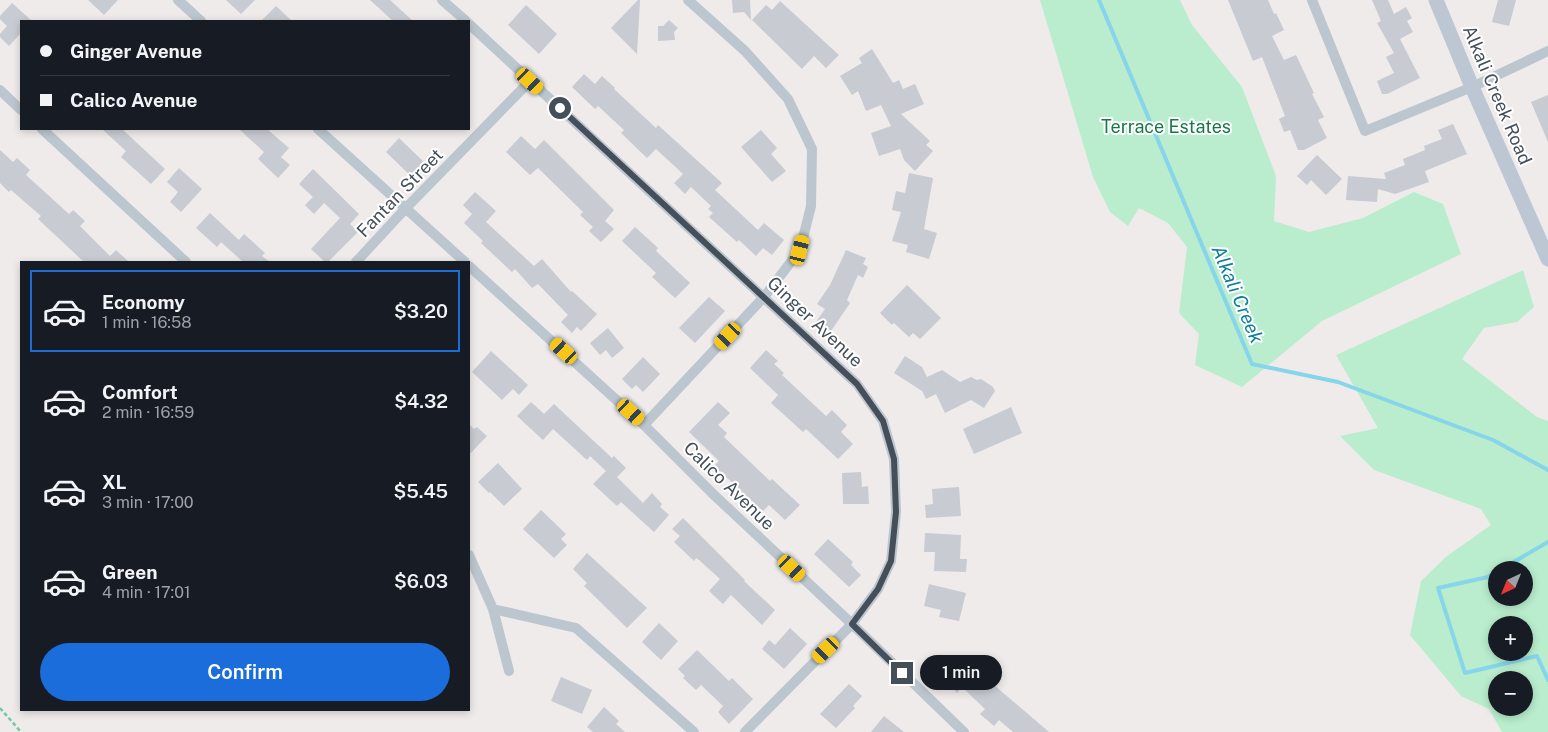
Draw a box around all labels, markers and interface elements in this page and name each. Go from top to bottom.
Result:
street label: Alkali Creek Road [1459,22,1536,167]
text: Ginger Avenue [70,40,202,62]
car [513,65,546,97]
text: Calico Avenue [70,89,197,111]
route start [549,97,571,119]
park label: Terrace Estates [1101,116,1231,137]
street label: Fantan Street [352,144,447,241]
car [789,234,810,266]
water label: Alkali Creek [1208,242,1269,347]
street label: Ginger Avenue [763,272,867,371]
icon: car [42,289,87,334]
text: Economy [102,291,185,313]
text: $3.20 [394,300,448,322]
text: 1 min · 16:58 [102,313,192,332]
car [712,320,743,352]
car [547,335,580,367]
icon: car [42,379,87,424]
text: Comfort [102,381,178,403]
text: $4.32 [394,390,448,412]
car [614,396,647,428]
text: 2 min · 16:59 [102,403,194,422]
street label: Calico Avenue [680,437,779,534]
icon: car [42,469,87,514]
text: XL [102,471,127,493]
text: $5.45 [394,480,448,502]
text: 3 min · 17:00 [102,493,194,512]
car [775,552,808,584]
icon: car [42,559,87,604]
text: Green [102,561,157,583]
north arrow [1488,561,1532,606]
map controls [1488,561,1533,716]
text: $6.03 [394,570,448,592]
text: 4 min · 17:01 [102,583,190,602]
button: + [1488,616,1533,661]
car [809,634,842,666]
button: Confirm [40,643,450,701]
callout: 1 min [920,656,1002,690]
route end [891,662,913,684]
text: 1 min [942,663,980,682]
button: − [1488,671,1533,716]

